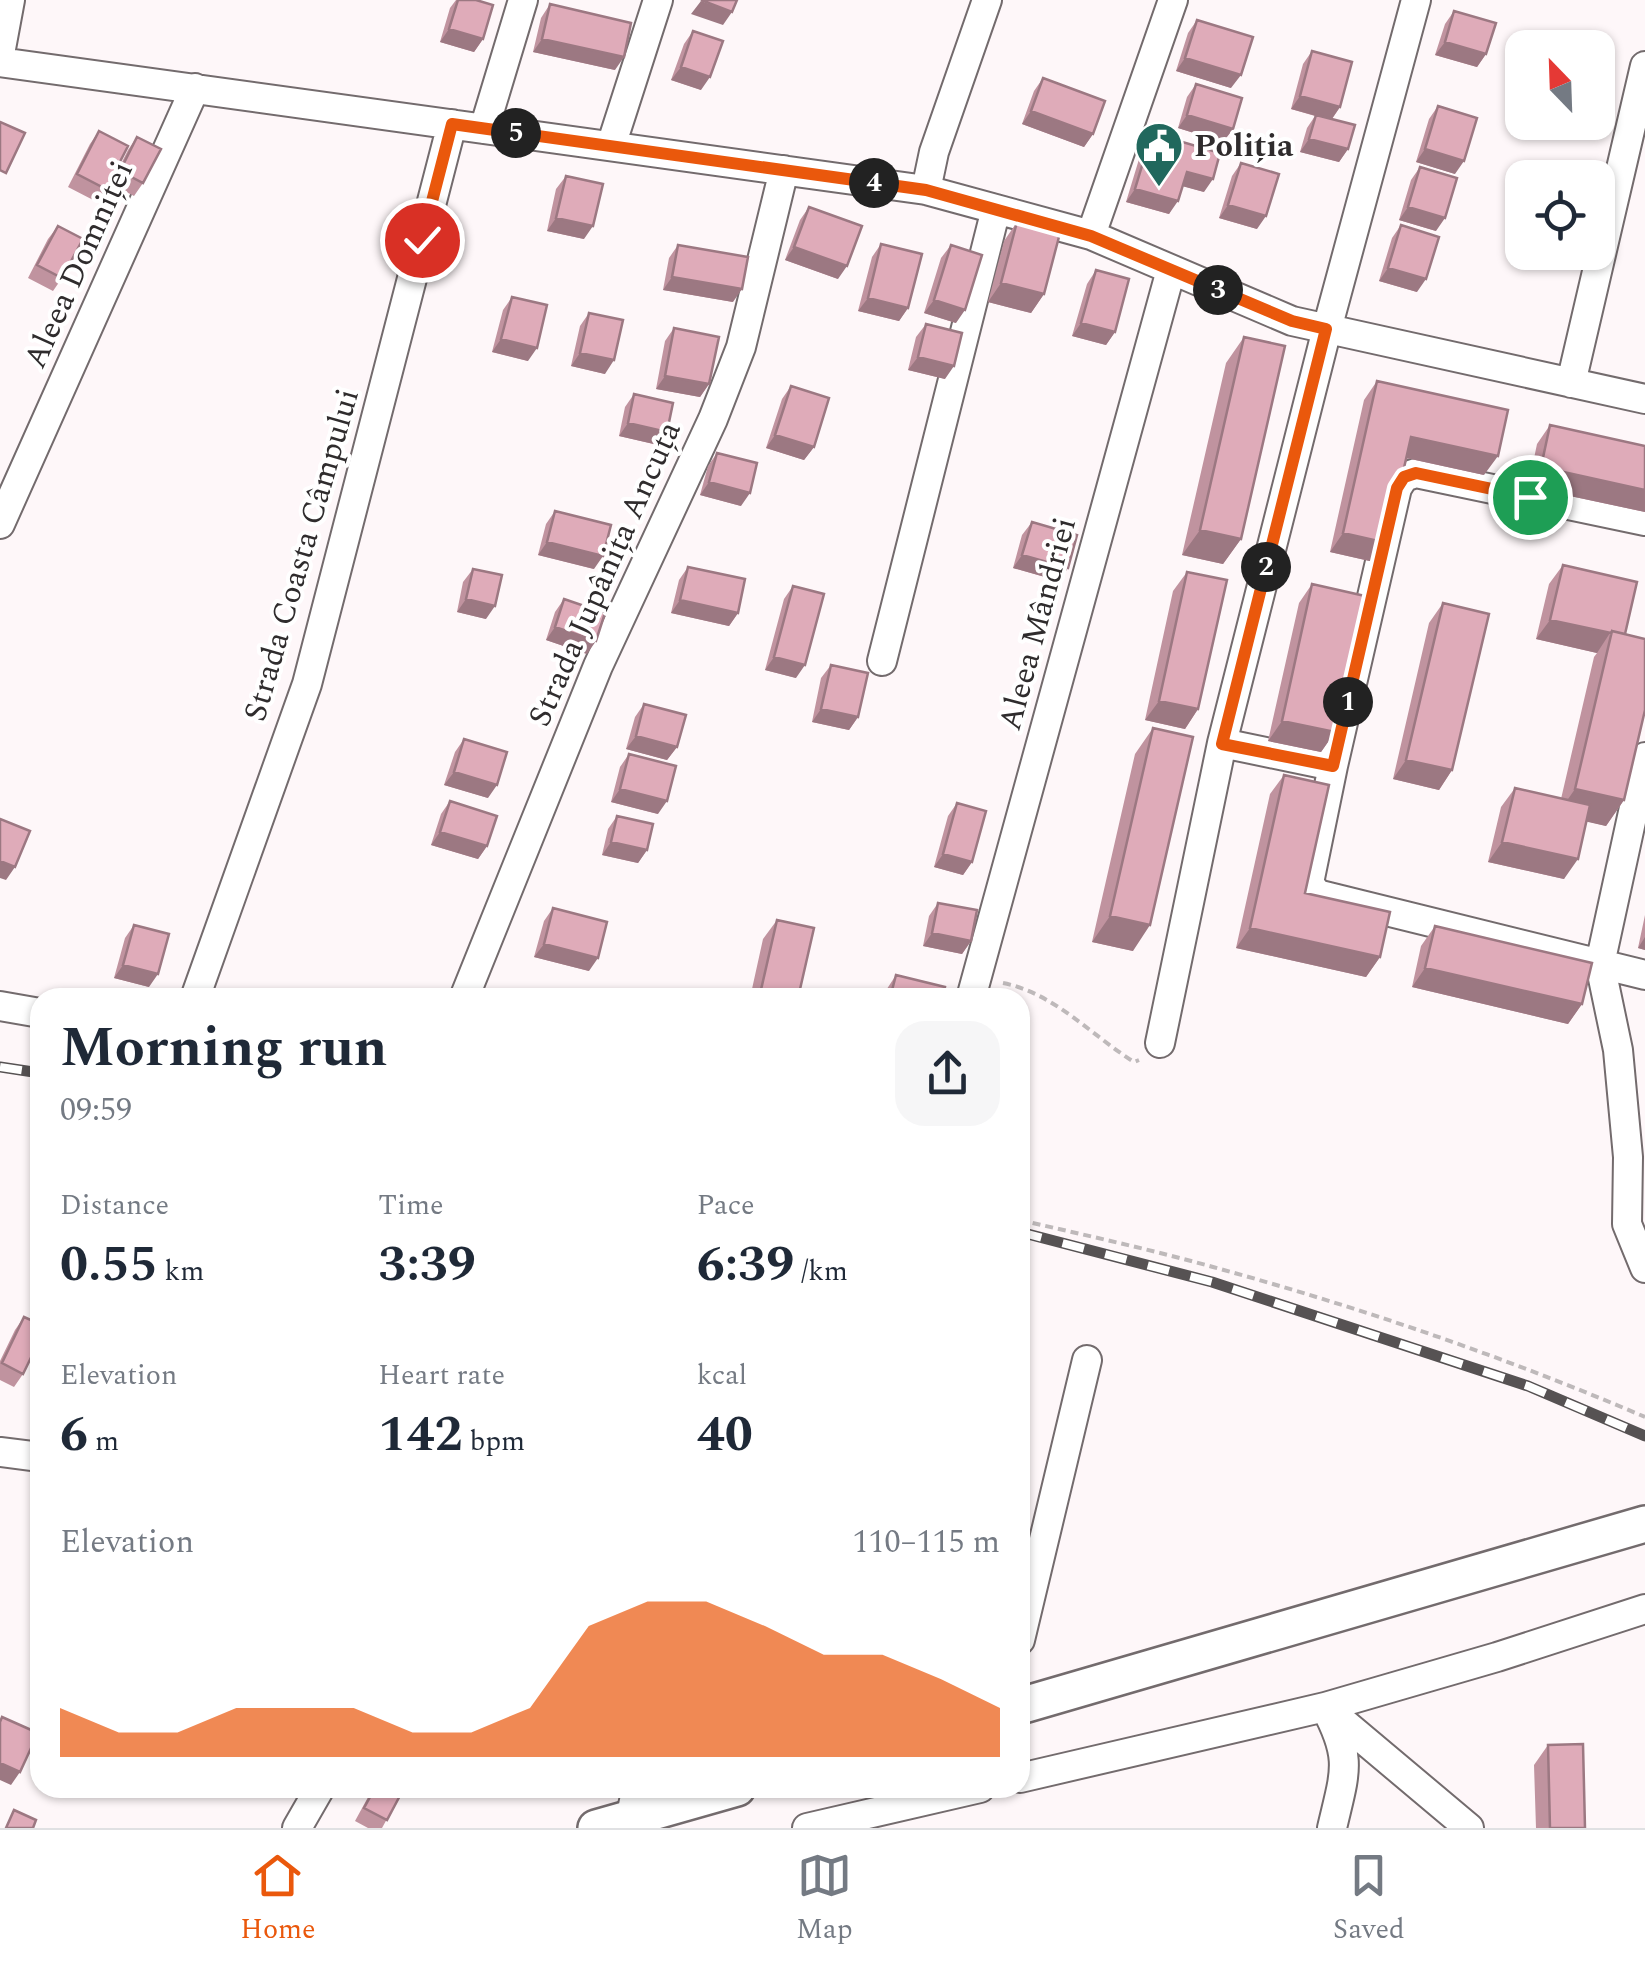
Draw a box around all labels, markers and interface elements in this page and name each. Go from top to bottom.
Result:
north arrow [1505,30,1615,140]
map controls [1505,30,1615,270]
pin: 5 [491,108,541,158]
text: 5 [508,111,524,154]
public building icon: Poliția [1133,120,1185,188]
place label: Poliția [1194,122,1294,171]
street label: Aleea Domniței [11,153,147,377]
pin: 4 [849,158,899,208]
button: locate [1505,160,1615,270]
text: 4 [866,161,882,204]
pin [380,198,465,283]
icon: check [395,213,450,268]
pin: 3 [1193,265,1243,315]
text: 3 [1210,268,1226,311]
street label: Strada Coasta Câmpului [231,383,373,727]
street label: Strada Jupânița Ancuța [516,413,695,735]
pin [1488,455,1573,540]
icon: arrive [1503,470,1558,525]
street label: Aleea Mândriei [986,512,1090,736]
pin: 2 [1241,542,1291,592]
text: 2 [1258,545,1274,588]
pin: 1 [1323,677,1373,727]
text: 1 [1340,680,1356,723]
text: Morning run [60,1007,388,1090]
button: share [895,1021,1000,1126]
text: 09:59 [60,1086,132,1135]
text: Distance [60,1184,169,1227]
text: Time [378,1184,444,1227]
text: Pace [697,1184,755,1227]
text: 0.55 [60,1227,158,1303]
text: 3:39 [378,1227,476,1303]
text: 6:39 [697,1227,794,1303]
text: km [158,1250,204,1293]
text: /km [794,1250,848,1293]
text: Elevation [60,1354,177,1397]
text: Heart rate [378,1354,505,1397]
text: kcal [697,1354,747,1397]
text: 6 [60,1397,88,1473]
text: 142 [378,1397,462,1473]
text: 40 [697,1397,753,1473]
text: m [88,1420,119,1463]
text: bpm [462,1420,525,1463]
text: Elevation [60,1518,194,1567]
text: 110–115 m [852,1518,1000,1567]
tab: Home [240,1848,316,1951]
tab: Map [796,1848,853,1951]
tab: Saved [1333,1848,1405,1951]

